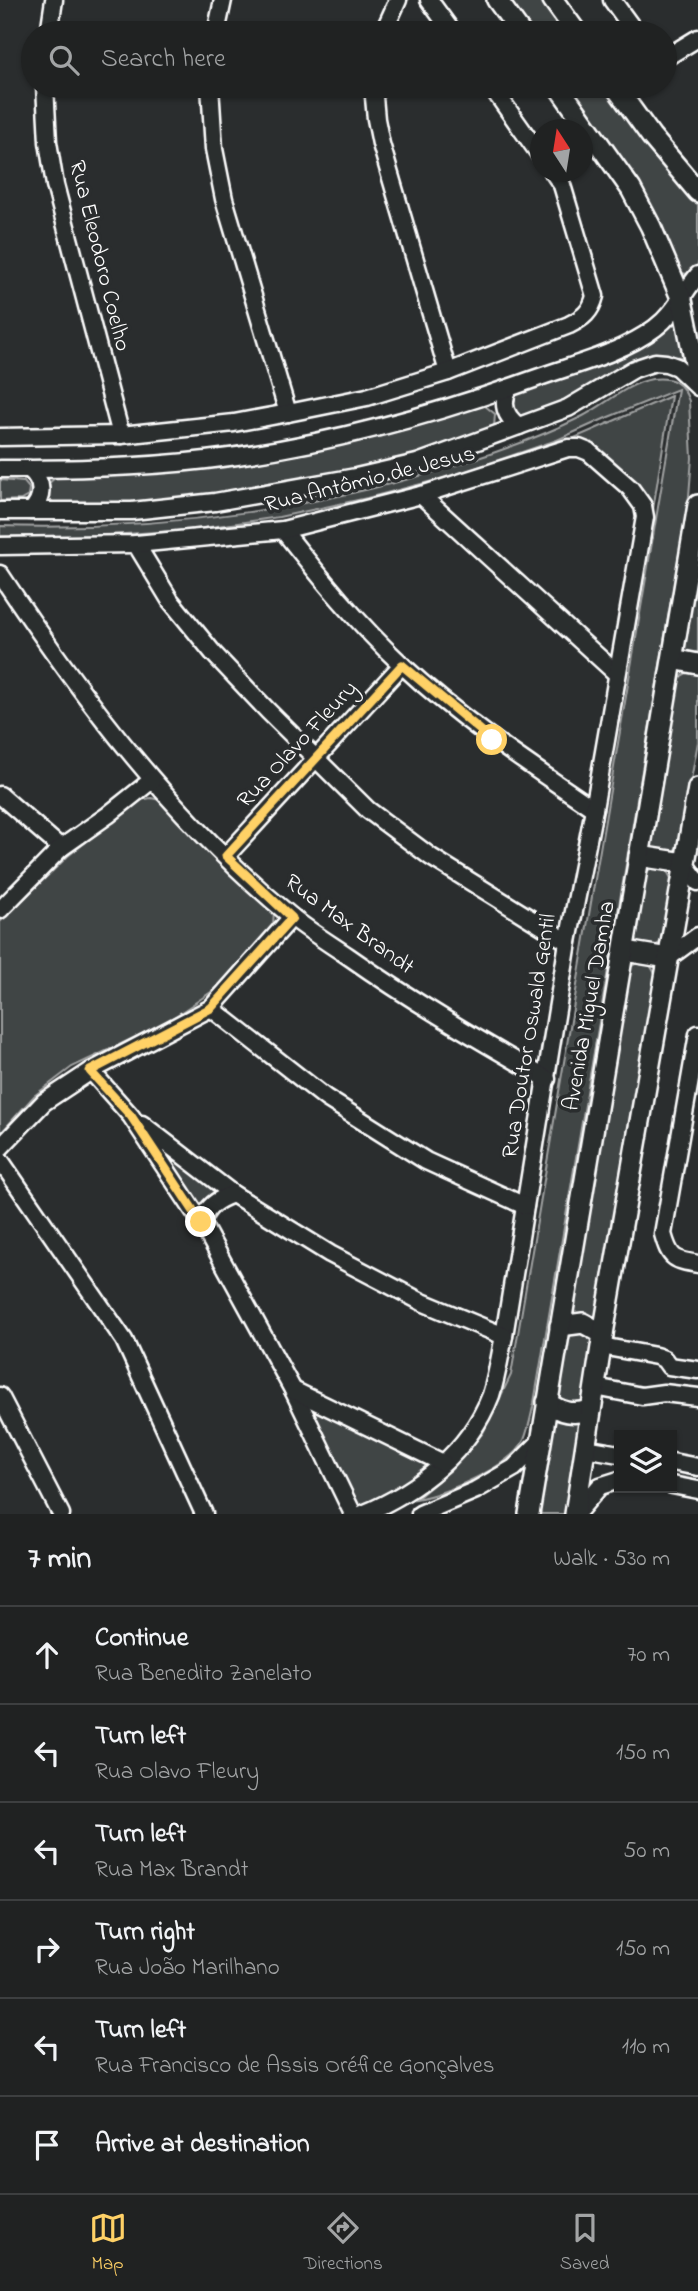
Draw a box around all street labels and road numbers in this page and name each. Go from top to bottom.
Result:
street label: Rua Eleodoro Coelho [59,157,139,355]
street label: Rua Antômio de Jesus [261,438,479,522]
street label: Rua Olavo Fleury [230,674,367,818]
street label: Rua Max Brandt [277,867,421,984]
street label: Avenida Miguel Damha [555,898,626,1114]
street label: Rua Doutor Oswald Gentil [494,911,566,1161]

